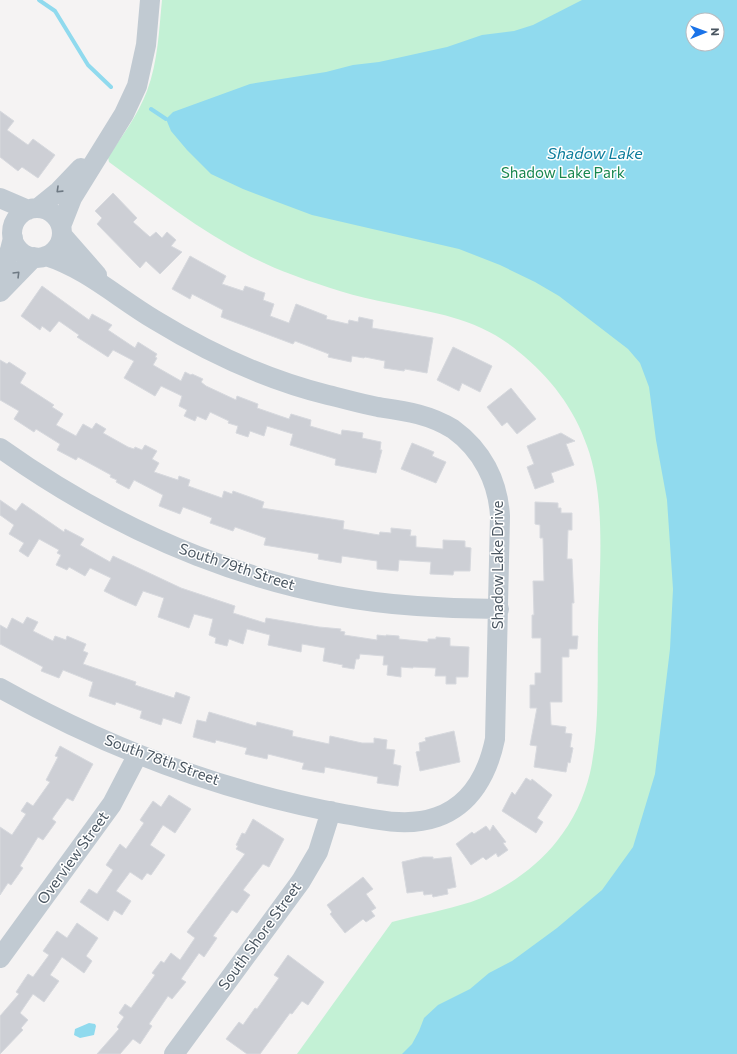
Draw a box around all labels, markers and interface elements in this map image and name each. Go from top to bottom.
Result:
north arrow [685,12,725,52]
text: N [709,28,722,36]
water label: Shadow Lake [547,143,643,162]
park label: Shadow Lake Park [501,163,625,181]
one-way arrow [56,186,64,193]
one-way arrow [12,271,20,279]
street label: Shadow Lake Drive [488,501,506,629]
street label: South 79th Street [177,539,298,593]
street label: South 78th Street [103,730,222,788]
street label: Overview Street [33,808,112,907]
street label: South Shore Street [214,878,304,993]

